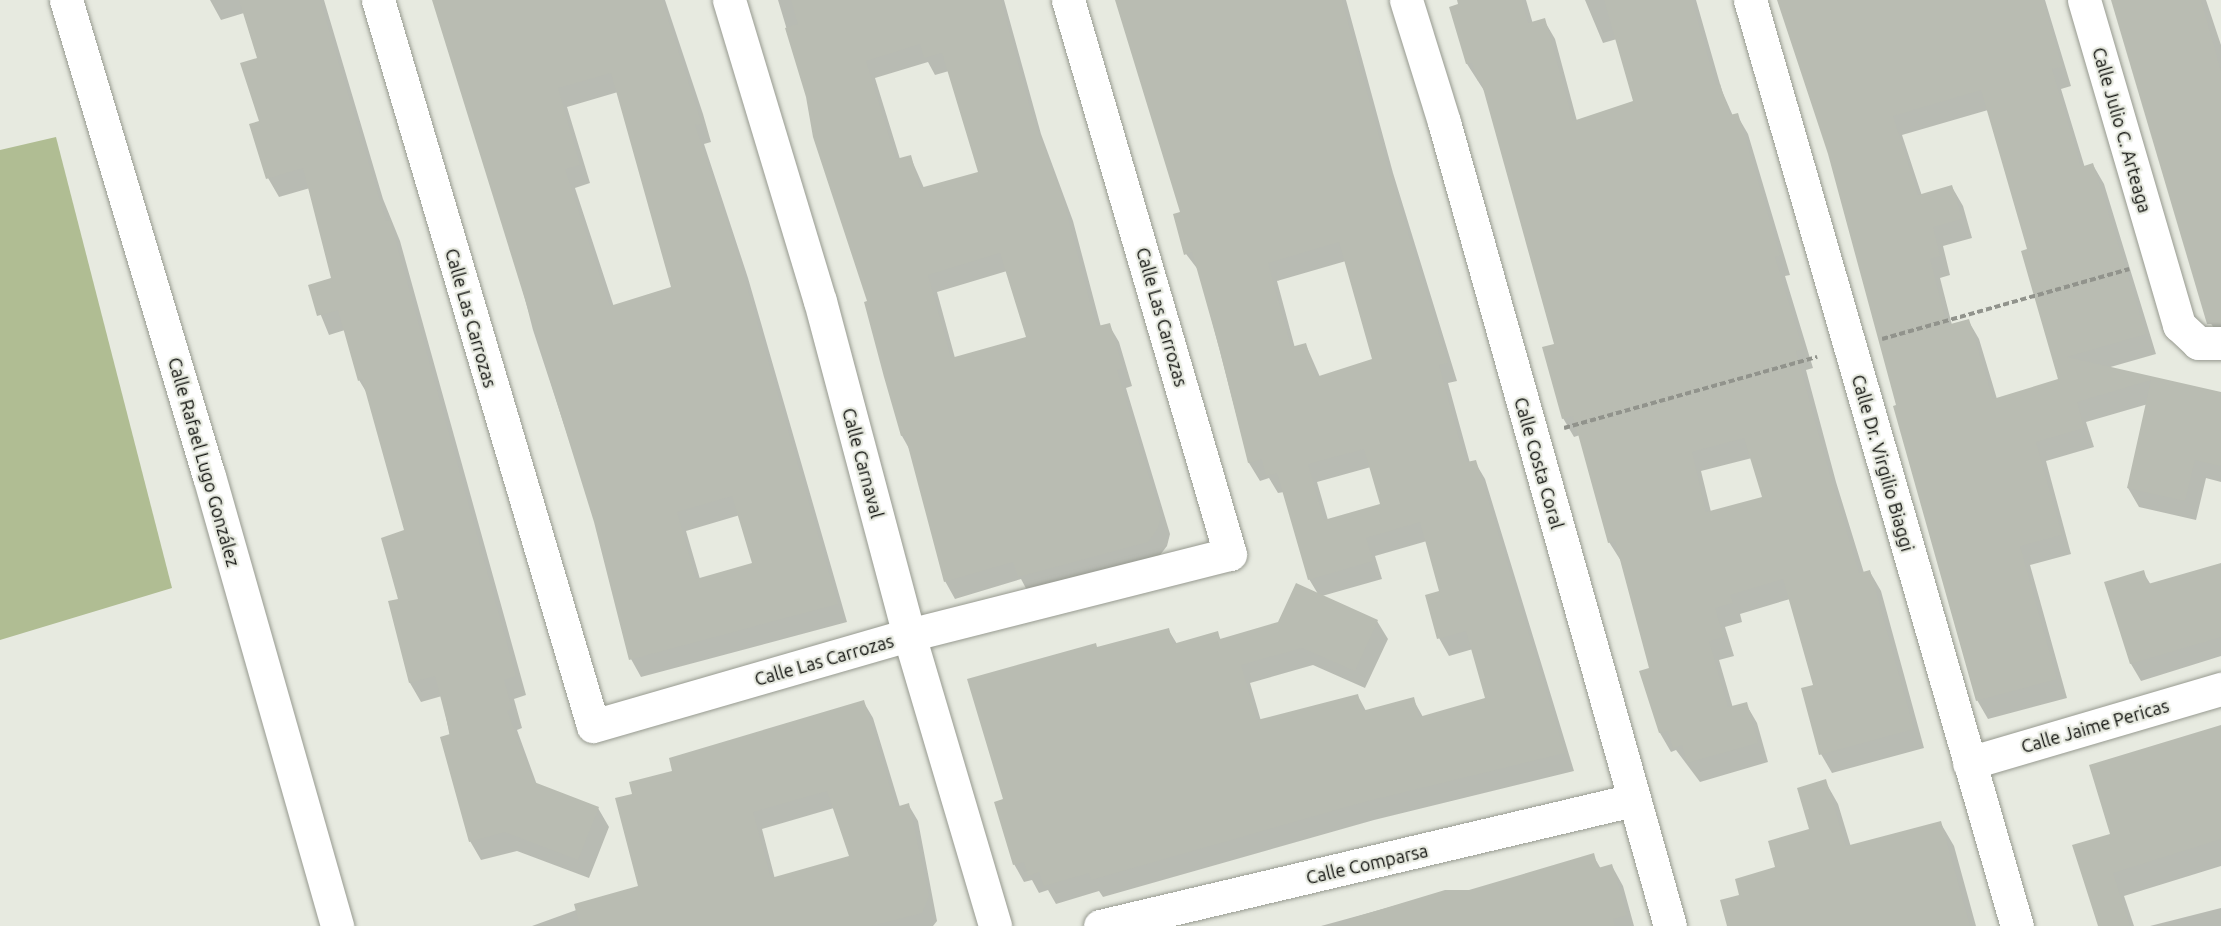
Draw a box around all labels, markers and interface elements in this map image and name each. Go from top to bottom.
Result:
street label: Calle Julio C. Arteaga [2088,45,2156,215]
street label: Calle Las Carrozas [1132,245,1192,389]
street label: Calle Las Carrozas [441,246,501,390]
street label: Calle Rafael Lugo González [164,355,244,569]
street label: Calle Dr. Virgilio Biaggi [1847,372,1919,554]
street label: Calle Costa Coral [1510,395,1568,531]
street label: Calle Carnaval [838,406,888,520]
street label: Calle Las Carrozas [752,630,896,690]
street label: Calle Jaime Pericas [2019,695,2171,757]
street label: Calle Comparsa [1304,839,1430,889]

